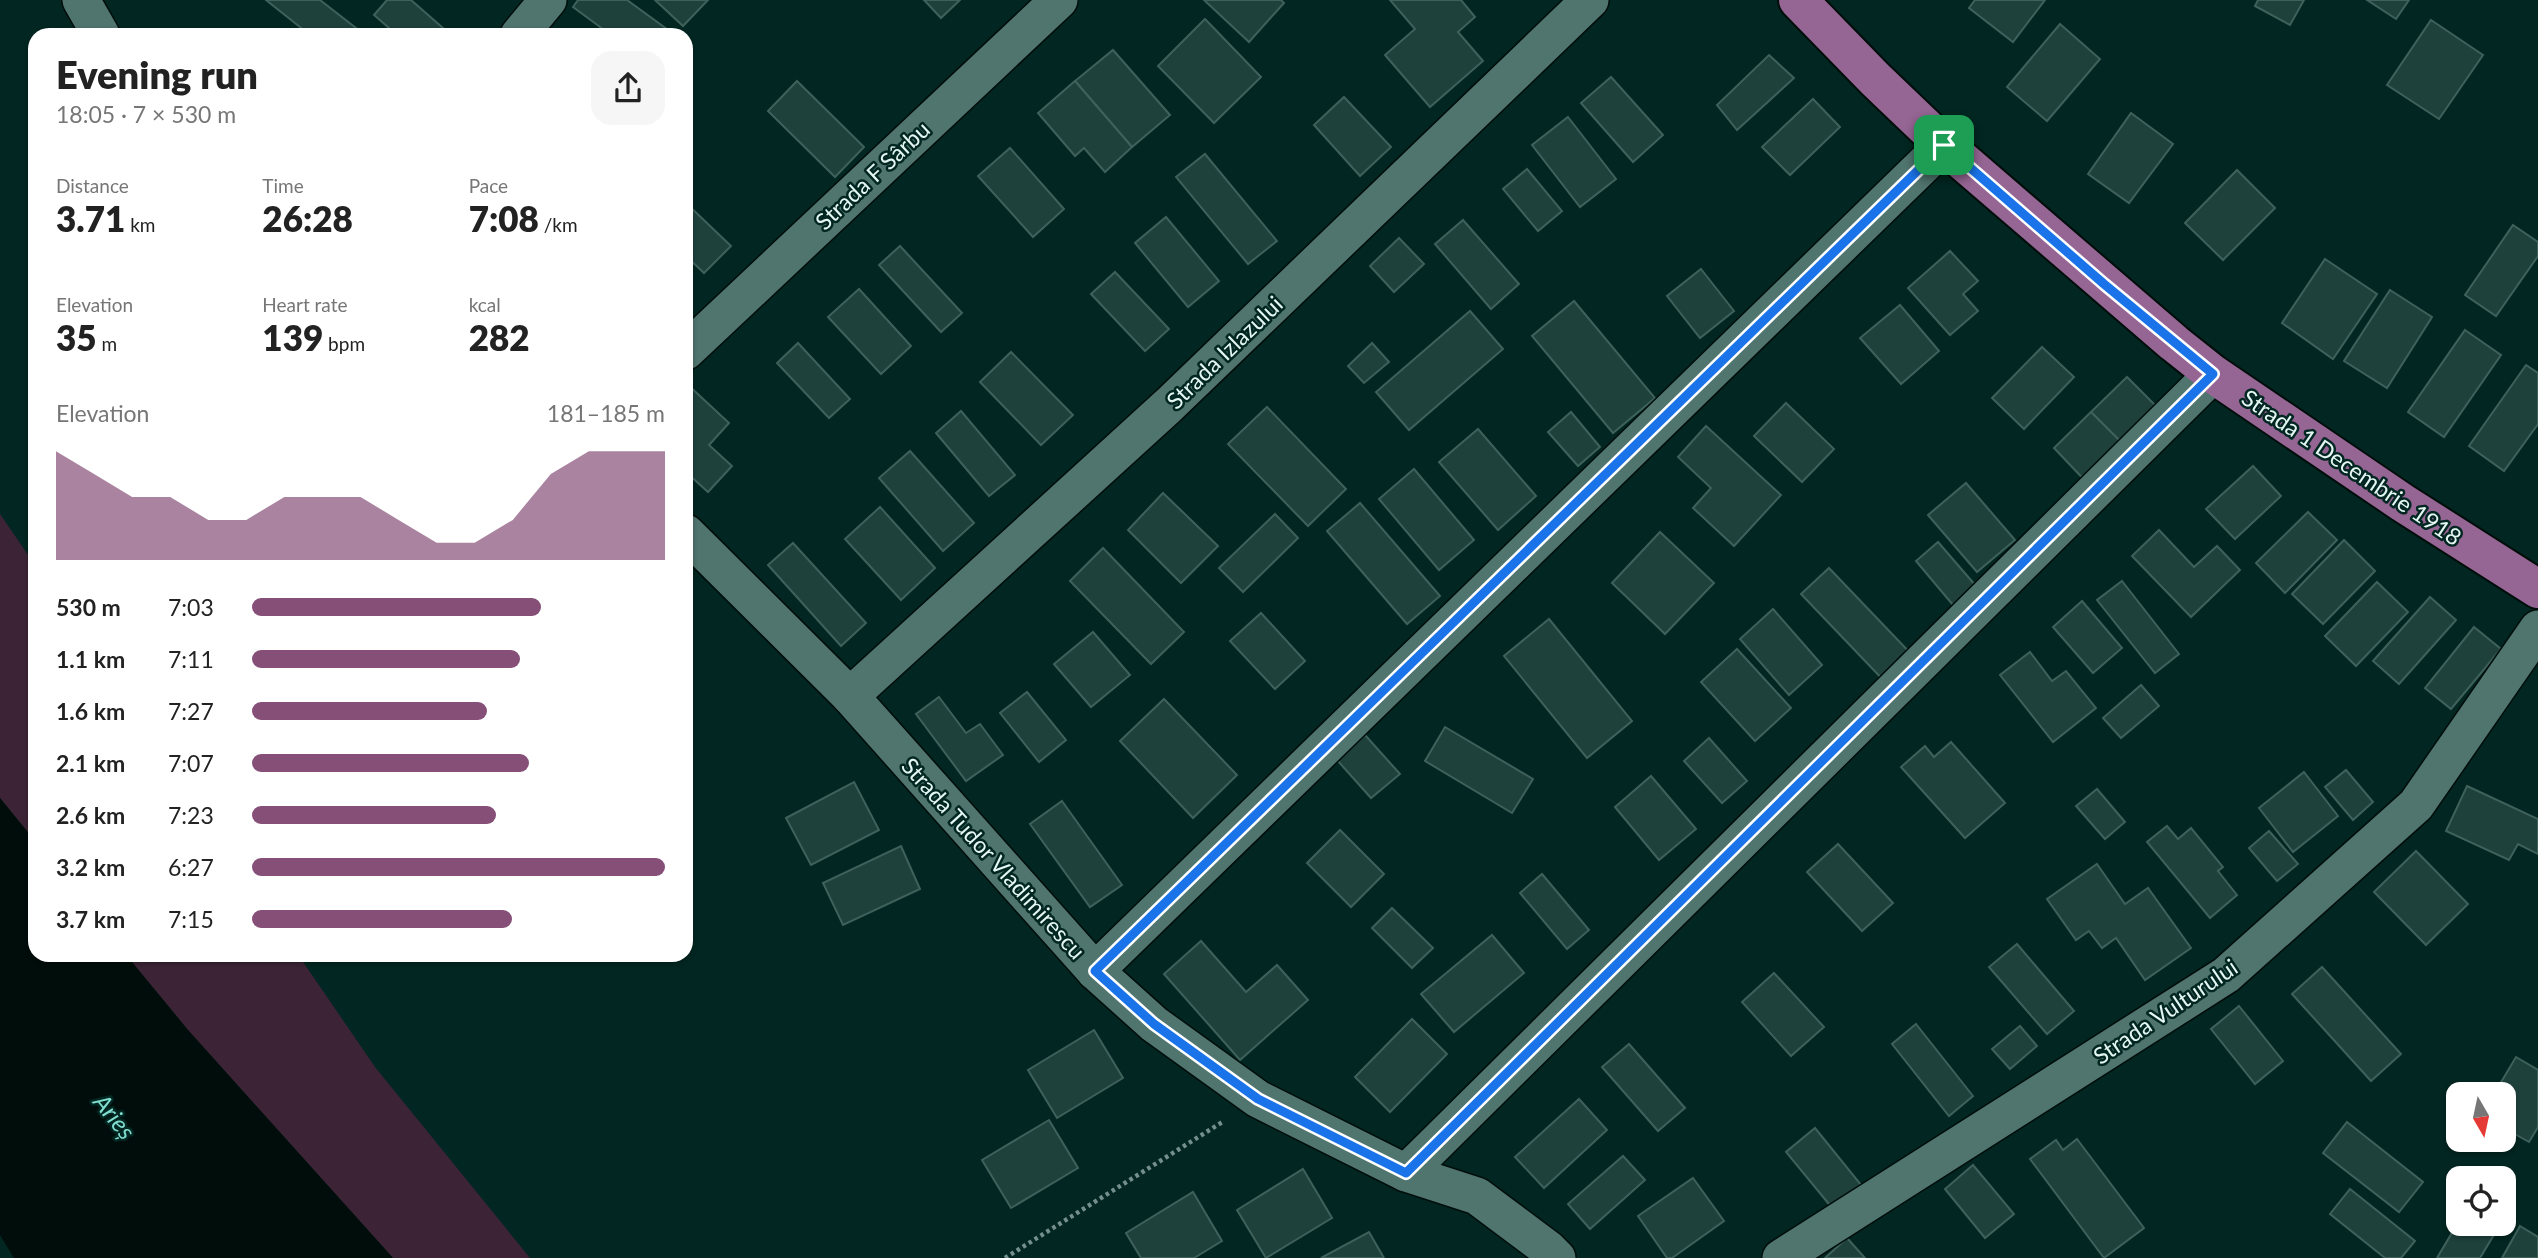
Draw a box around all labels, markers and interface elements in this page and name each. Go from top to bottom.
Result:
text: Evening run [56,51,258,97]
button: share [591,51,665,125]
text: 18:05 · 7 × 530 m [56,100,236,128]
street label: Strada F Sârbu [809,115,935,235]
pin [1914,115,1974,175]
icon: arrive [1925,126,1963,164]
text: Distance [56,174,129,197]
text: Time [262,174,304,197]
text: Pace [469,174,508,197]
text: 3.71 [56,197,125,239]
text: 26:28 [262,197,353,239]
text: 7:08 [469,197,539,239]
text: km [125,213,155,236]
text: /km [539,213,578,236]
street label: Strada Izlazului [1160,290,1288,414]
text: Elevation [56,293,133,316]
text: Heart rate [262,293,348,316]
text: kcal [469,293,501,316]
text: 35 [56,316,97,358]
text: 139 [262,316,323,358]
text: 282 [469,316,530,358]
text: m [97,332,117,355]
text: bpm [323,332,365,355]
street label: Strada 1 Decembrie 1918 [2237,383,2467,551]
text: Elevation [56,399,149,427]
text: 181–185 m [547,399,665,427]
text: 530 m [56,593,121,621]
text: 7:03 [168,593,214,621]
text: 1.1 km [56,645,125,673]
text: 7:11 [168,645,214,673]
text: 1.6 km [56,697,125,725]
text: 7:27 [168,697,214,725]
text: 2.1 km [56,749,125,777]
text: 7:07 [168,749,214,777]
street label: Strada Tudor Vladimirescu [896,752,1092,964]
text: 2.6 km [56,801,125,829]
text: 7:23 [168,801,214,829]
text: 3.2 km [56,853,125,881]
text: 6:27 [168,853,214,881]
text: 3.7 km [56,905,125,933]
text: 7:15 [168,905,214,933]
street label: Strada Vulturului [2088,952,2242,1070]
north arrow [2446,1082,2516,1152]
map controls [2446,1082,2516,1236]
water label: Arieș [87,1087,142,1145]
button: locate [2446,1166,2516,1236]

